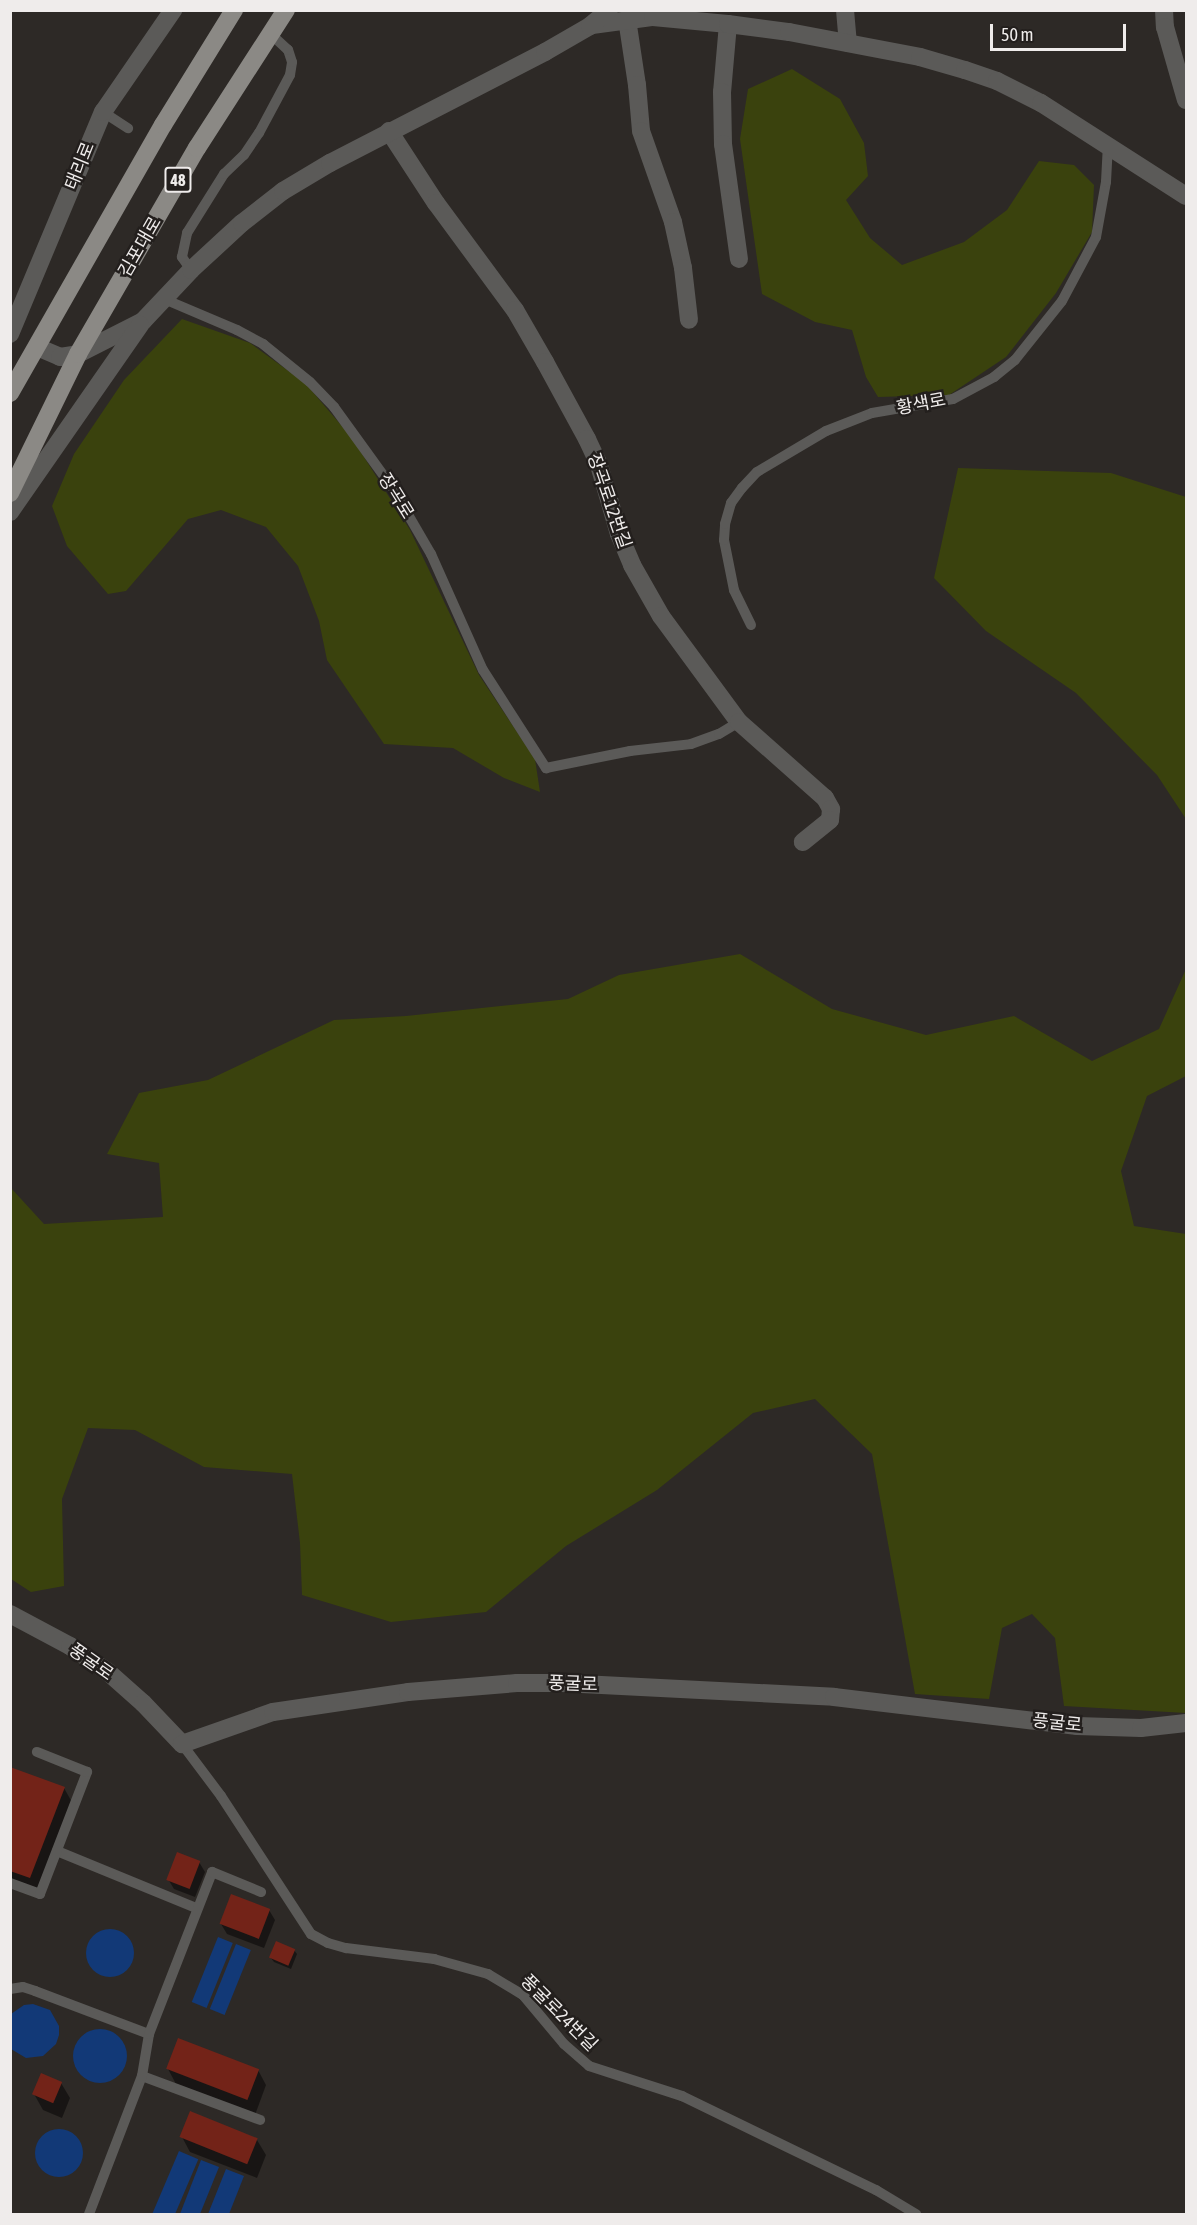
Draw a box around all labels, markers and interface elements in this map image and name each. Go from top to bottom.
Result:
scale bar [993,12,1130,50]
text: 50 m [1001,24,1033,45]
street label: 태리로 [61,139,99,193]
road number: 48 [163,167,193,193]
street label: 김포대로 [114,213,166,281]
street label: 황색로 [895,389,947,419]
street label: 장곡로12번길 [583,450,635,552]
street label: 장곡로 [374,469,418,523]
street label: 풍굴로 [64,1639,118,1685]
street label: 풍굴로 [548,1672,598,1696]
street label: 풍굴로 [1031,1710,1083,1736]
street label: 풍굴로24번길 [516,1970,602,2056]

